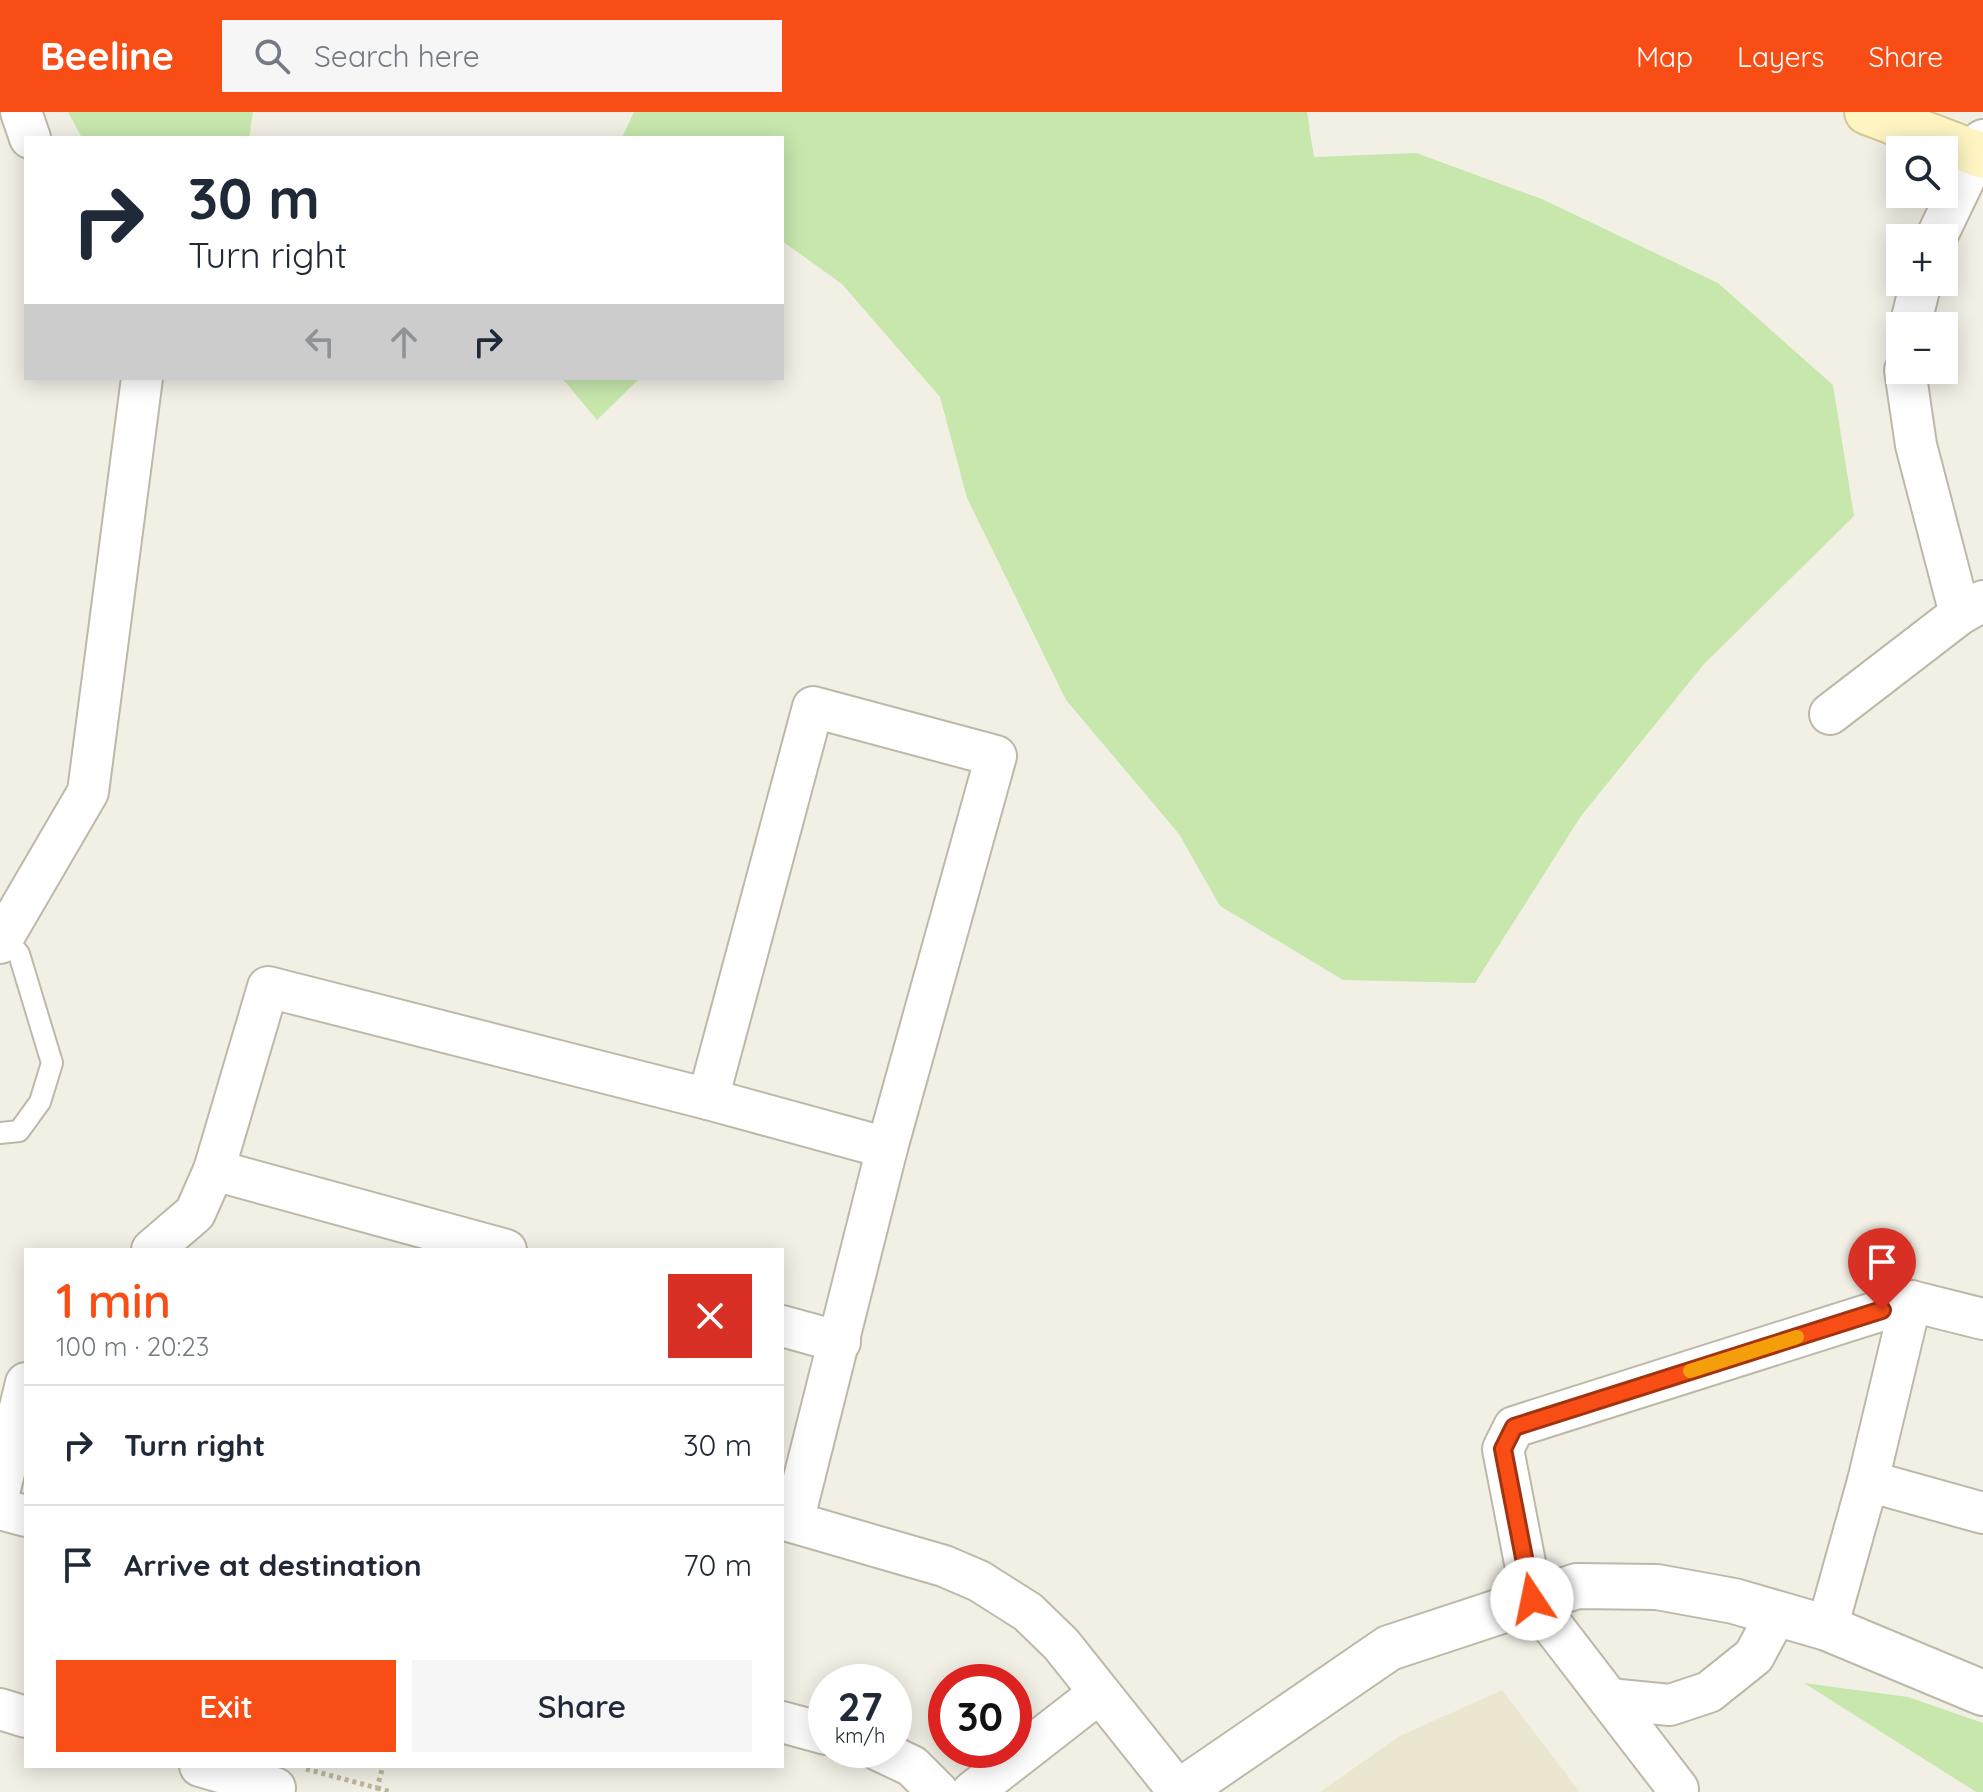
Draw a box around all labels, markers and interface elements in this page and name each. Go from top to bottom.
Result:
search box [222,20,782,92]
text: Beeline [40,32,174,80]
icon: search [250,34,294,78]
text: Search here [314,37,480,75]
text: Map [1636,39,1693,74]
text: Layers [1737,39,1824,74]
text: Share [1868,39,1943,74]
map controls [1886,136,1958,384]
button: search [1886,136,1958,208]
text: 30 m [188,163,320,233]
icon: right [56,168,160,272]
button: + [1886,224,1958,296]
text: Turn right [188,232,347,277]
button: − [1886,312,1958,384]
icon: left [298,320,342,364]
icon: ahead [382,320,426,364]
icon: right [466,320,510,364]
pin [1848,1228,1916,1310]
icon: arrive [1860,1240,1904,1284]
text: 1 min [56,1270,171,1330]
button: close [668,1274,752,1358]
text: 100 m · 20:23 [56,1330,209,1363]
icon: right [56,1423,100,1467]
text: Turn right [124,1426,265,1464]
text: 30 m [683,1426,752,1464]
icon: arrive [56,1543,100,1587]
text: Arrive at destination [124,1546,422,1584]
text: 70 m [683,1546,752,1584]
position arrow [1490,1557,1574,1641]
button: Exit [56,1660,396,1752]
button: Share [412,1660,752,1752]
speed limit sign: 30 [928,1664,1032,1768]
text: 27 [838,1681,882,1731]
text: km/h [835,1723,885,1748]

